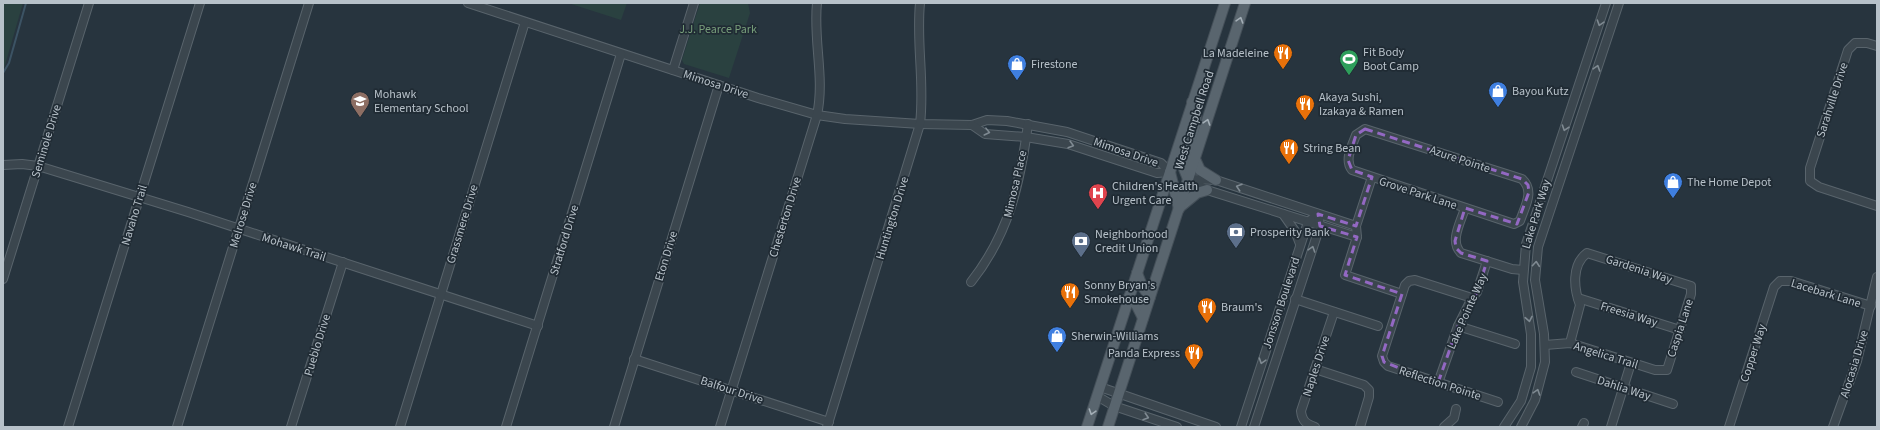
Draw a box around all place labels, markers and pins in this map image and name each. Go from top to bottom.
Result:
restaurant icon: La Madeleine [1272,42,1294,70]
place label: Fit Body Boot Camp [1363,44,1419,75]
place label: La Madeleine [1203,45,1269,62]
sports icon: Fit Body Boot Camp [1338,48,1360,76]
shop icon: Firestone [1006,53,1028,81]
place label: Firestone [1031,56,1078,73]
shop icon: Bayou Kutz [1487,80,1509,108]
place label: Bayou Kutz [1512,83,1569,100]
place label: Mohawk Elementary School [374,86,469,117]
place label: Akaya Sushi, Izakaya & Ramen [1319,89,1404,120]
school or university icon: Mohawk Elementary School [349,90,371,118]
restaurant icon: Akaya Sushi, Izakaya & Ramen [1294,93,1316,121]
restaurant icon: String Bean [1278,137,1300,165]
place label: String Bean [1303,140,1361,157]
shop icon: The Home Depot [1662,171,1684,199]
place label: The Home Depot [1687,174,1771,191]
place label: Children's Health Urgent Care [1112,178,1198,209]
hospital icon: Children's Health Urgent Care [1087,182,1109,210]
bank icon: Prosperity Bank [1225,221,1247,249]
place label: Prosperity Bank [1250,224,1330,241]
place label: Neighborhood Credit Union [1095,226,1168,257]
bank icon: Neighborhood Credit Union [1070,230,1092,258]
place label: Sonny Bryan's Smokehouse [1084,277,1155,308]
restaurant icon: Sonny Bryan's Smokehouse [1059,281,1081,309]
restaurant icon: Braum's [1196,296,1218,324]
place label: Braum's [1221,299,1262,316]
shop icon: Sherwin-Williams [1046,325,1068,353]
place label: Sherwin-Williams [1071,328,1159,345]
restaurant icon: Panda Express [1183,342,1205,370]
place label: Panda Express [1108,345,1180,362]

